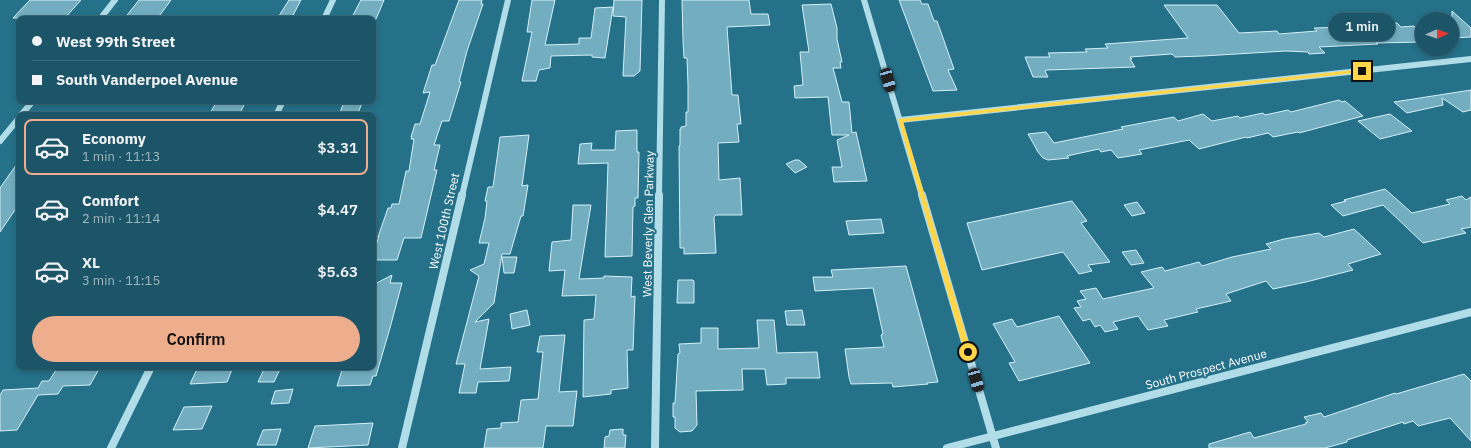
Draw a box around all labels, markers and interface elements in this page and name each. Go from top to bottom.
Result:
north arrow [1415,12,1459,56]
map controls [1415,12,1459,56]
callout: 1 min [1329,13,1395,41]
text: 1 min [1345,18,1379,35]
text: West 99th Street [56,32,175,51]
route end [1353,62,1371,80]
car [879,67,897,93]
text: South Vanderpoel Avenue [56,70,238,89]
icon: car [34,129,70,165]
text: Economy [82,129,146,148]
text: $3.31 [318,138,358,157]
text: 1 min · 11:13 [82,148,160,165]
street label: West Beverly Glen Parkway [639,151,657,297]
street label: West 100th Street [426,171,462,271]
icon: car [34,191,70,227]
text: Comfort [82,191,139,210]
text: $4.47 [318,200,358,219]
text: 2 min · 11:14 [82,210,160,227]
icon: car [34,253,70,289]
text: XL [82,253,100,272]
text: $5.63 [318,262,358,281]
text: 3 min · 11:15 [82,272,160,289]
button: Confirm [32,316,360,362]
route start [959,343,977,361]
street label: South Prospect Avenue [1144,345,1269,392]
car [967,367,985,393]

